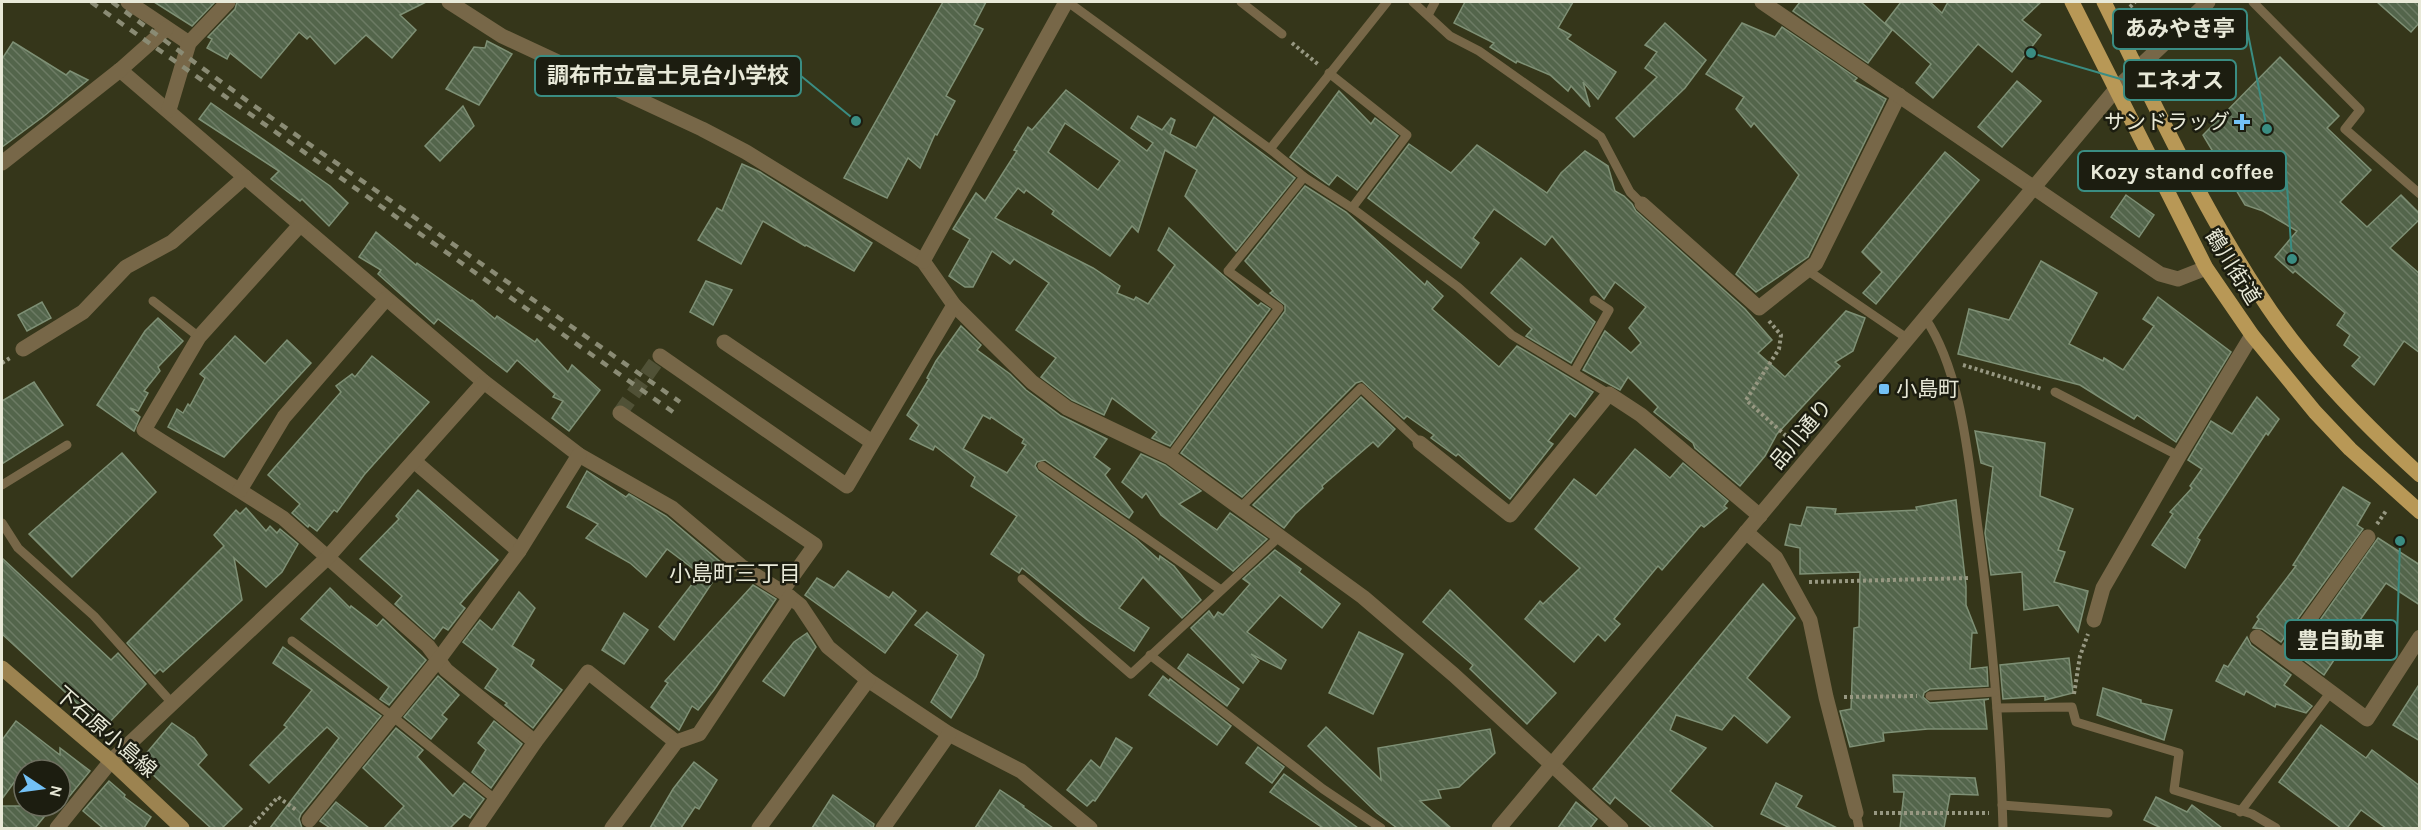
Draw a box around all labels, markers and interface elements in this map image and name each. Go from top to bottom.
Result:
callout: あみやき亭 [2113,9,2247,49]
text: あみやき亭 [2125,16,2235,42]
callout: 調布市立富士見台小学校 [535,56,801,96]
callout: エネオス [2124,60,2236,100]
text: 調布市立富士見台小学校 [547,63,789,89]
text: エネオス [2136,68,2224,94]
place label: サンドラッグ [2104,110,2230,134]
marker: サンドラッグ [2235,115,2249,129]
callout: Kozy stand coffee [2078,151,2286,191]
text: Kozy stand coffee [2090,159,2274,185]
street label: 鶴川街道 [2201,225,2265,309]
place label: 小島町 [1896,377,1959,401]
marker: 小島町 [1877,382,1891,396]
street label: 品川通り [1765,394,1837,474]
district label: 小島町三丁目 [669,561,801,587]
callout: 豊自動車 [2285,620,2397,660]
text: 豊自動車 [2297,628,2385,654]
street label: 下石原小島線 [51,682,161,782]
north arrow [12,758,72,818]
text: N [46,784,67,799]

